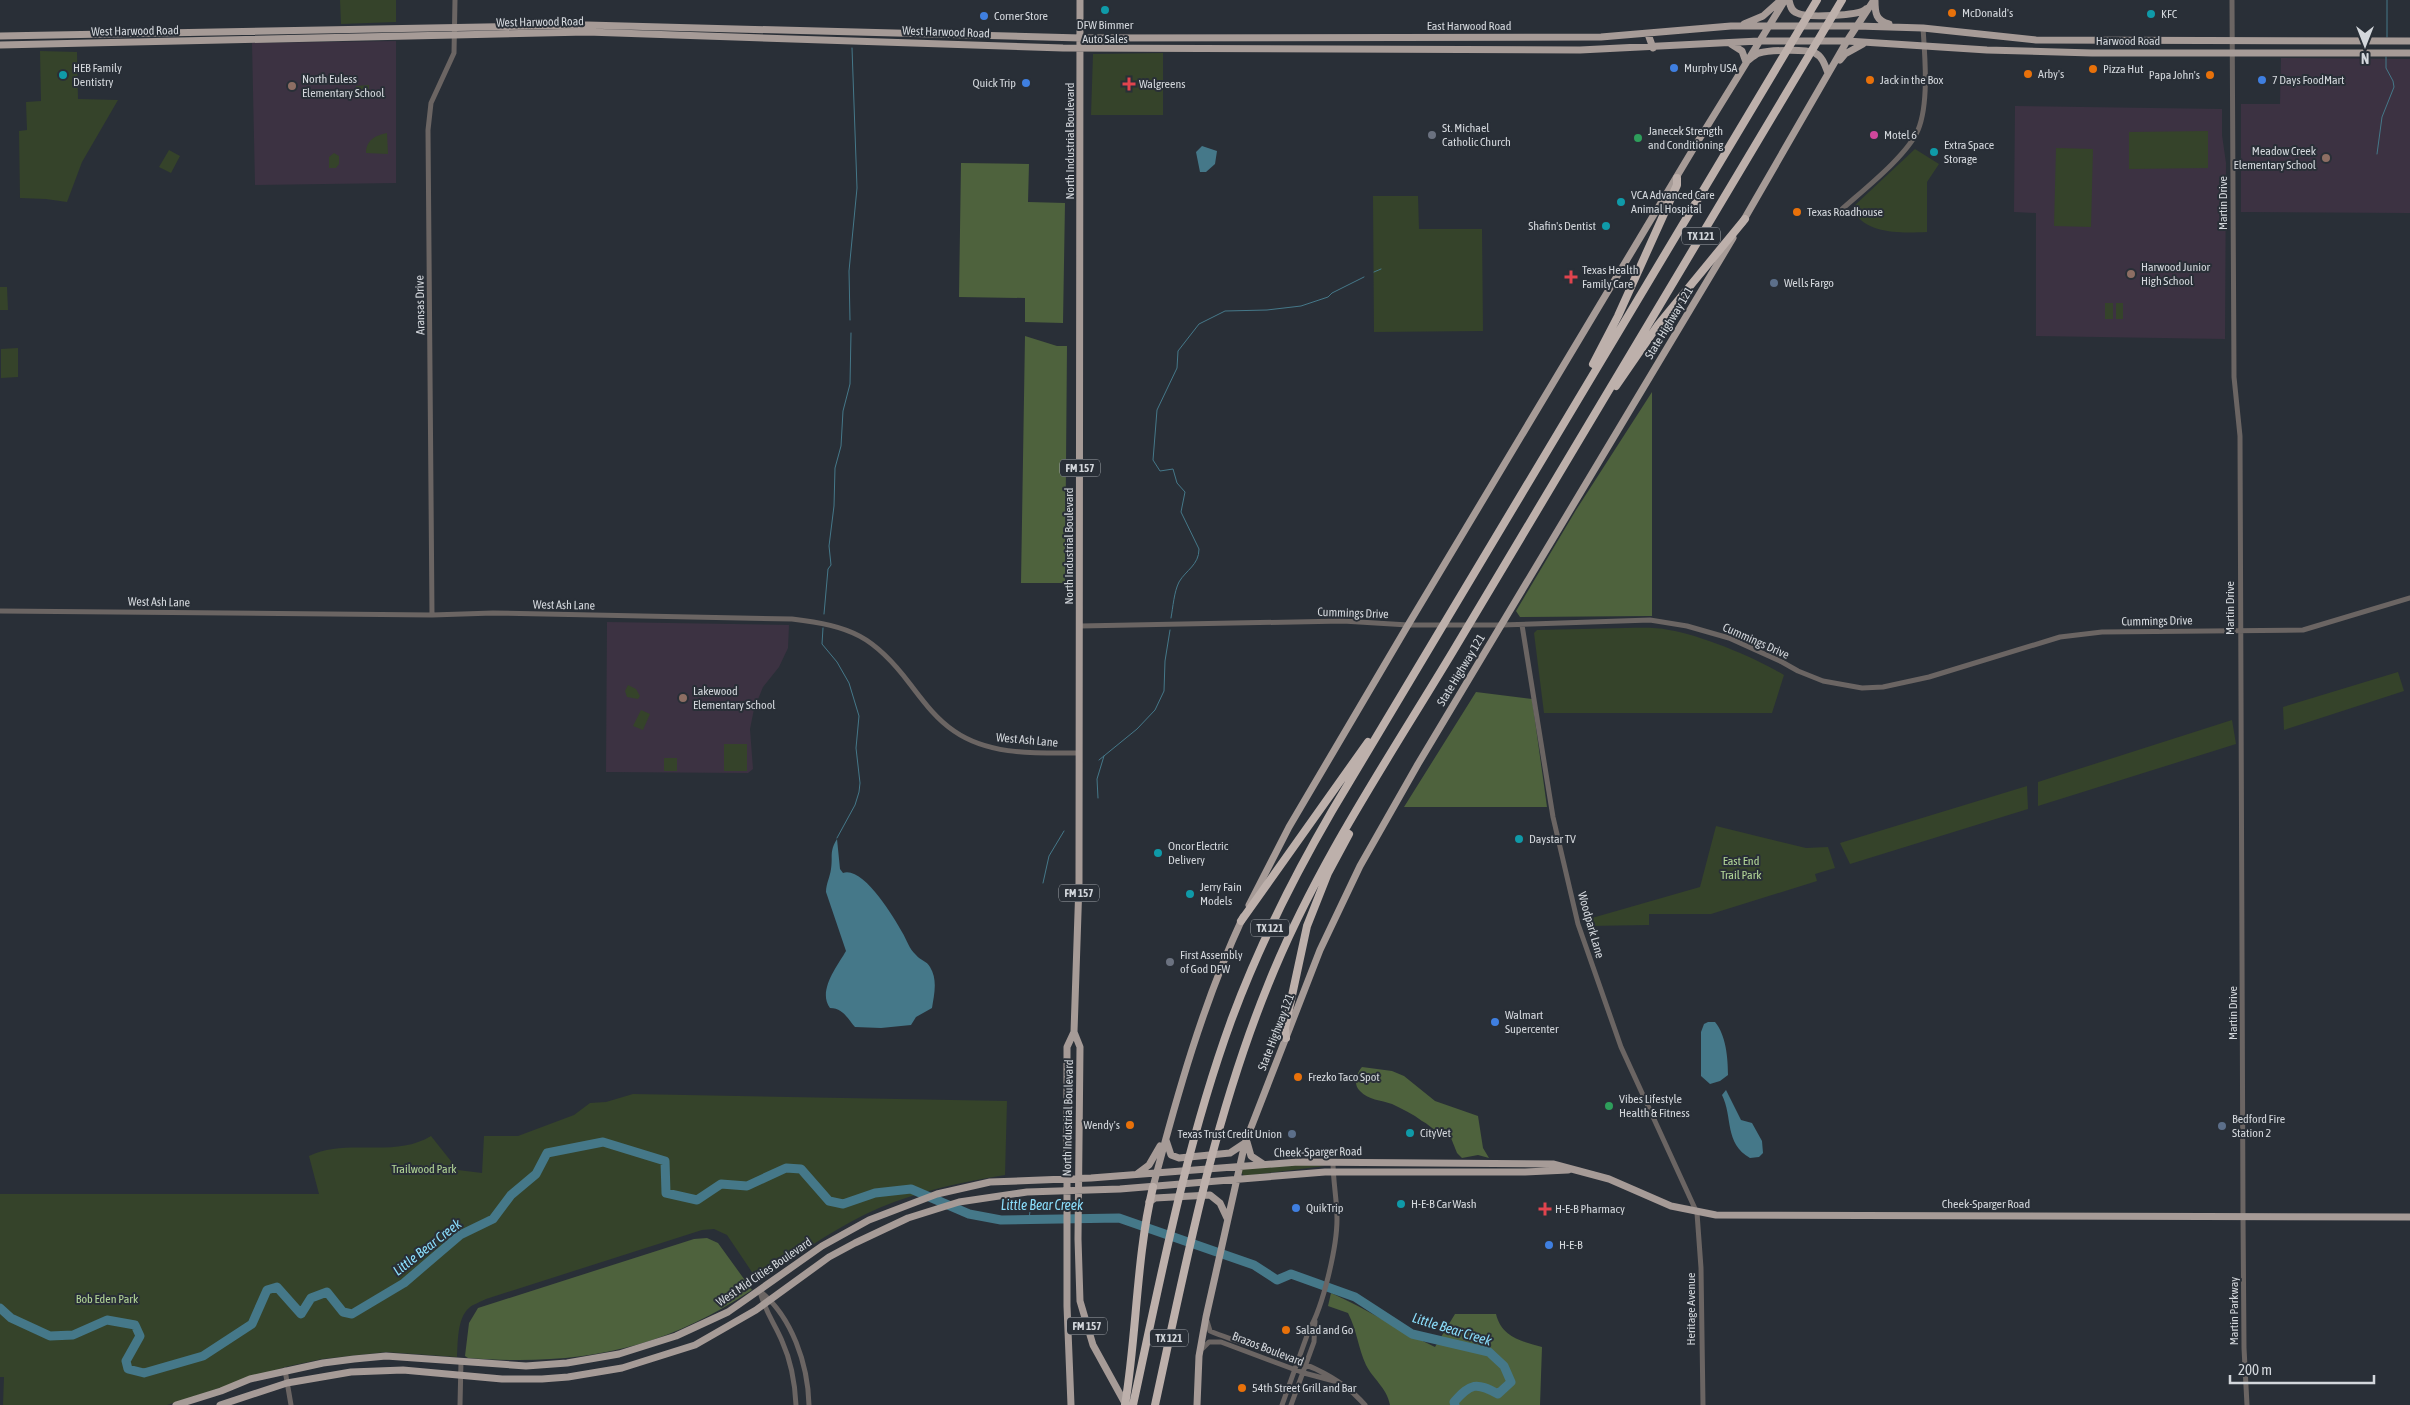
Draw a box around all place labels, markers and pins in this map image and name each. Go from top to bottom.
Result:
marker: DFW Bimmer Auto Sales [1099,4,1111,16]
place label: McDonald's [1962,6,2013,20]
marker: McDonald's [1946,7,1958,19]
place label: KFC [2161,7,2178,21]
marker: KFC [2145,8,2157,20]
place label: Corner Store [994,9,1048,23]
marker: Corner Store [978,10,990,22]
place label: DFW Bimmer Auto Sales [1077,18,1134,46]
place label: HEB Family Dentistry [73,61,122,89]
place label: Murphy USA [1684,61,1738,75]
marker: Murphy USA [1668,62,1680,74]
place label: Pizza Hut [2103,62,2144,76]
marker: Pizza Hut [2087,63,2099,75]
place label: Arby's [2038,67,2064,81]
marker: Arby's [2022,68,2034,80]
place label: Papa John's [2149,68,2200,82]
marker: HEB Family Dentistry [57,69,69,81]
marker: Papa John's [2204,69,2216,81]
place label: North Euless Elementary School [302,72,385,100]
place label: Jack in the Box [1880,73,1944,87]
place label: 7 Days FoodMart [2272,73,2345,87]
marker: Jack in the Box [1864,74,1876,86]
marker: 7 Days FoodMart [2256,74,2268,86]
place label: Quick Trip [973,76,1016,90]
marker: Quick Trip [1020,77,1032,89]
place label: Walgreens [1139,77,1186,91]
marker: Walgreens [1123,78,1135,90]
marker: North Euless Elementary School [286,80,298,92]
place label: St. Michael Catholic Church [1442,121,1511,149]
place label: Janecek Strength and Conditioning [1648,124,1724,152]
place label: Motel 6 [1884,128,1917,142]
marker: St. Michael Catholic Church [1426,129,1438,141]
marker: Motel 6 [1868,129,1880,141]
marker: Janecek Strength and Conditioning [1632,132,1644,144]
place label: Extra Space Storage [1944,138,1994,166]
place label: Meadow Creek Elementary School [2234,144,2317,172]
marker: Extra Space Storage [1928,146,1940,158]
marker: Meadow Creek Elementary School [2320,152,2332,164]
place label: VCA Advanced Care Animal Hospital [1631,188,1715,216]
marker: VCA Advanced Care Animal Hospital [1615,196,1627,208]
place label: Texas Roadhouse [1807,205,1883,219]
marker: Texas Roadhouse [1791,206,1803,218]
place label: Shafin's Dentist [1528,219,1597,233]
marker: Shafin's Dentist [1600,220,1612,232]
place label: Harwood Junior High School [2141,260,2211,288]
place label: Texas Health Family Care [1582,263,1639,291]
marker: Harwood Junior High School [2125,268,2137,280]
marker: Texas Health Family Care [1564,270,1578,284]
place label: Wells Fargo [1784,276,1834,290]
marker: Wells Fargo [1768,277,1780,289]
place label: Lakewood Elementary School [693,684,776,712]
marker: Lakewood Elementary School [677,692,689,704]
place label: Daystar TV [1529,832,1576,846]
marker: Daystar TV [1513,833,1525,845]
place label: Oncor Electric Delivery [1168,839,1229,867]
marker: Oncor Electric Delivery [1152,847,1164,859]
place label: Jerry Fain Models [1200,880,1242,908]
marker: Jerry Fain Models [1184,888,1196,900]
place label: First Assembly of God DFW [1180,948,1243,976]
marker: First Assembly of God DFW [1164,956,1176,968]
place label: Walmart Supercenter [1505,1008,1559,1036]
marker: Walmart Supercenter [1489,1016,1501,1028]
place label: Frezko Taco Spot [1308,1070,1380,1084]
marker: Frezko Taco Spot [1292,1071,1304,1083]
place label: Vibes Lifestyle Health & Fitness [1619,1092,1690,1120]
marker: Vibes Lifestyle Health & Fitness [1603,1100,1615,1112]
place label: Bedford Fire Station 2 [2232,1112,2285,1140]
place label: Wendy's [1084,1118,1120,1132]
marker: Wendy's [1124,1119,1136,1131]
marker: Bedford Fire Station 2 [2216,1120,2228,1132]
place label: CityVet [1420,1126,1452,1140]
place label: Texas Trust Credit Union [1178,1127,1282,1141]
marker: CityVet [1404,1127,1416,1139]
marker: Texas Trust Credit Union [1286,1128,1298,1140]
place label: H-E-B Car Wash [1411,1197,1477,1211]
marker: H-E-B Car Wash [1395,1198,1407,1210]
place label: QuikTrip [1306,1201,1344,1215]
marker: QuikTrip [1290,1202,1302,1214]
place label: H-E-B Pharmacy [1555,1202,1625,1216]
marker: H-E-B Pharmacy [1539,1203,1551,1215]
place label: H-E-B [1559,1238,1583,1252]
marker: H-E-B [1543,1239,1555,1251]
place label: Salad and Go [1296,1323,1354,1337]
marker: Salad and Go [1280,1324,1292,1336]
place label: 54th Street Grill and Bar [1252,1381,1357,1395]
marker: 54th Street Grill and Bar [1236,1382,1248,1394]

